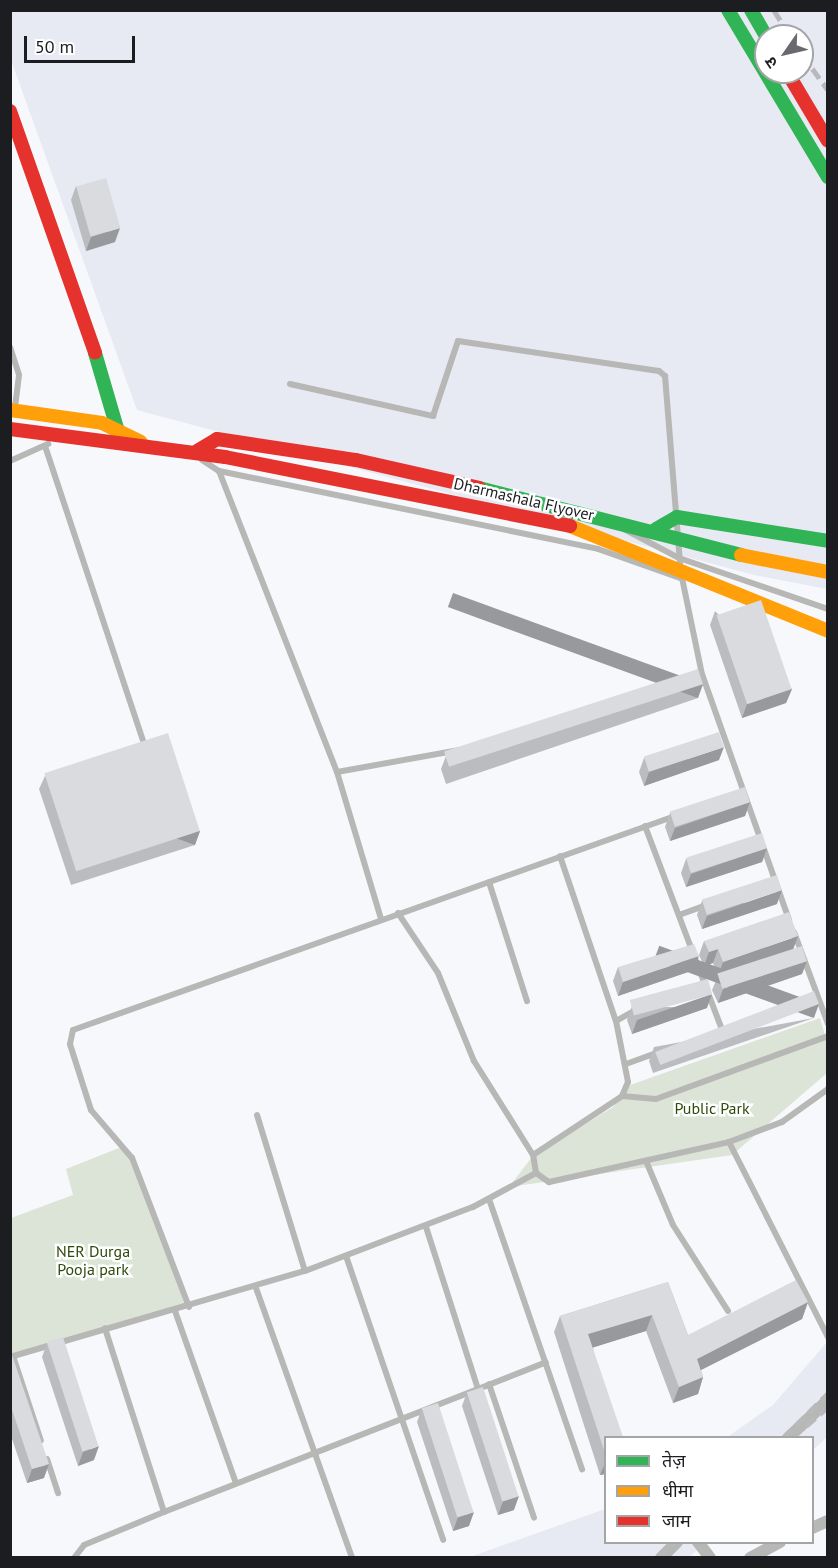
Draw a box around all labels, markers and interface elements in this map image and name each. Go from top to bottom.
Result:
scale bar [27,24,138,62]
north arrow [754,24,814,84]
text: 50 m [35,35,74,58]
text: उ [760,53,782,72]
street label: Dharmashala Flyover [452,474,596,524]
park label: Public Park [674,1098,750,1118]
park label: NER Durga Pooja park [56,1241,130,1279]
legend [604,1436,814,1544]
text: तेज़ [662,1449,686,1472]
text: धीमा [662,1479,693,1502]
text: जाम [662,1509,691,1532]

